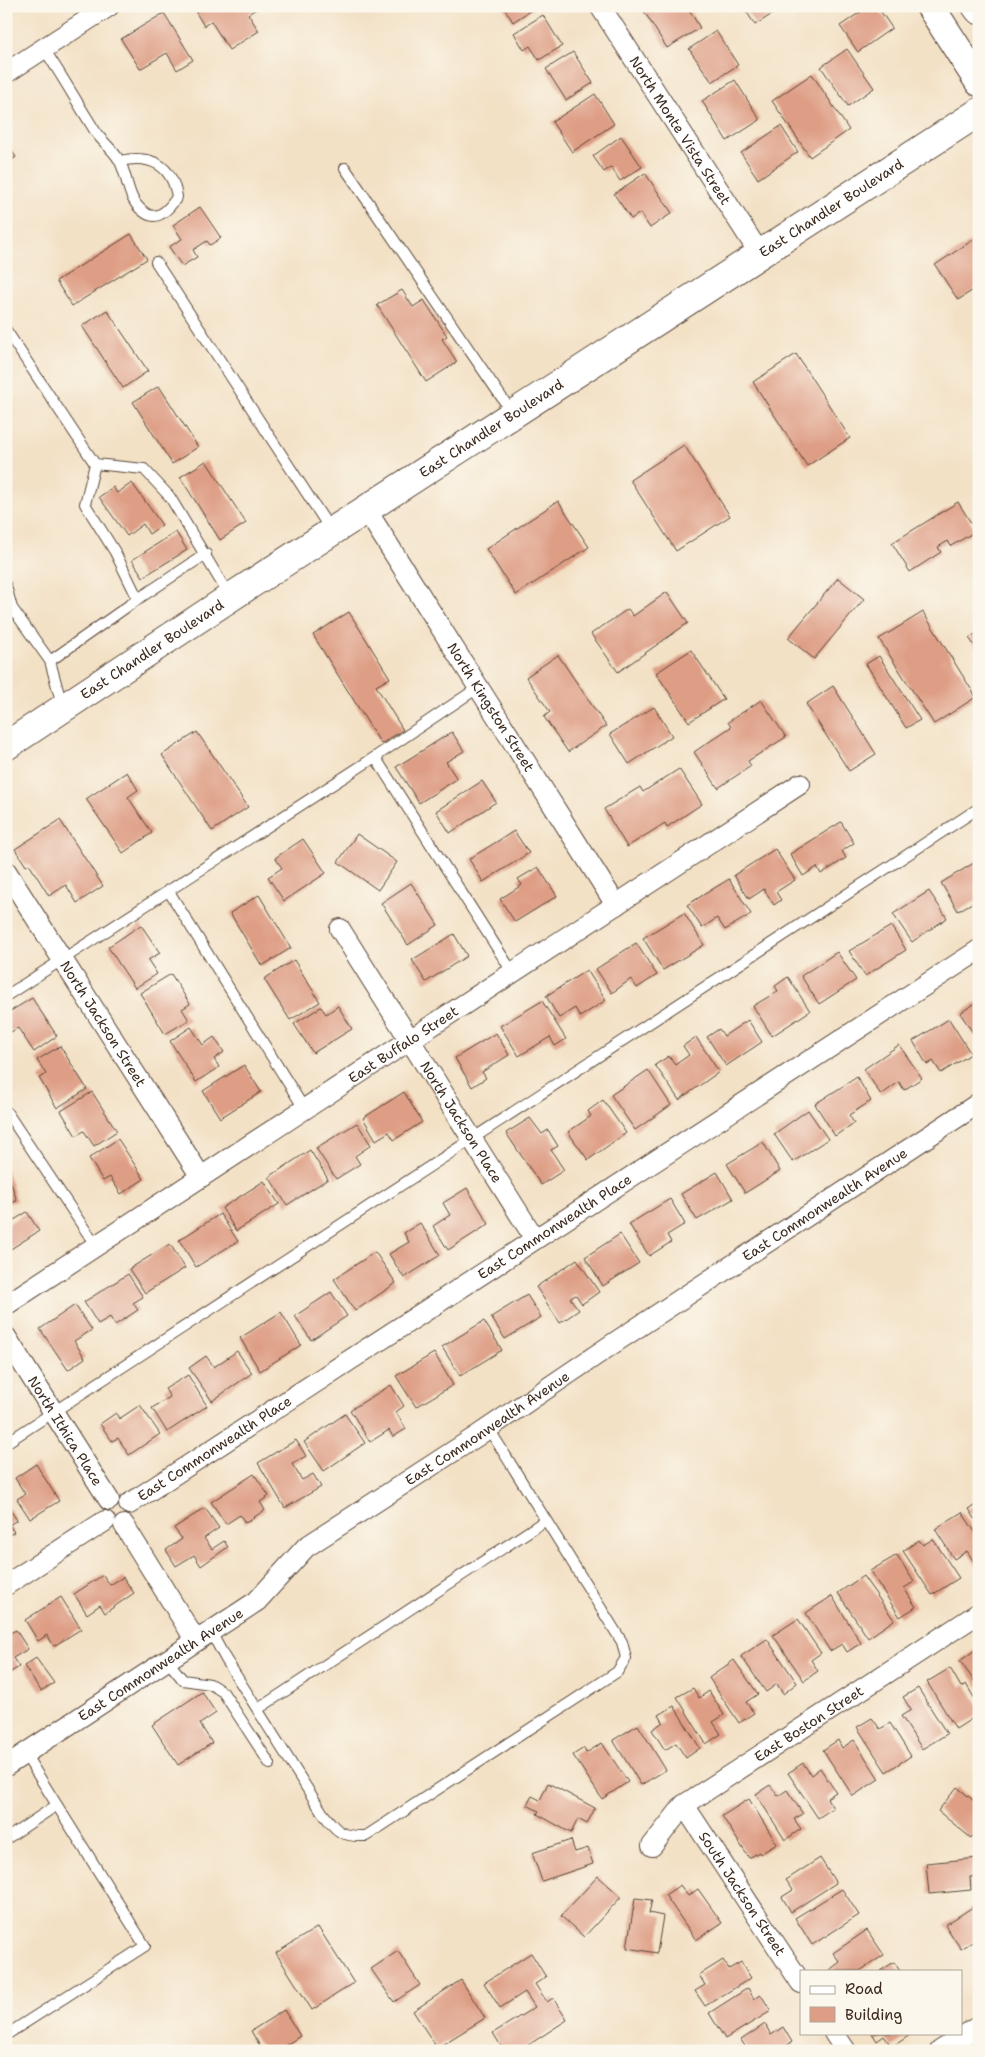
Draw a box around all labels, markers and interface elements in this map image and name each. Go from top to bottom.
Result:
street label: North Monte Vista Street [626,53,735,208]
street label: East Chandler Boulevard [756,155,907,261]
street label: East Chandler Boulevard [416,375,567,482]
street label: East Chandler Boulevard [77,595,227,703]
street label: North Kingston Street [443,639,538,775]
street label: North Jackson Street [57,957,150,1090]
street label: East Buffalo Street [345,1002,462,1087]
street label: North Jackson Place [416,1058,506,1186]
street label: East Commonwealth Avenue [739,1144,911,1265]
street label: East Commonwealth Place [474,1170,635,1283]
street label: East Commonwealth Avenue [402,1367,573,1489]
street label: North Ithica Place [24,1373,107,1489]
street label: East Commonwealth Place [134,1392,295,1505]
street label: East Commonwealth Avenue [75,1604,247,1725]
street label: East Boston Street [751,1682,867,1766]
street label: South Jackson Street [695,1828,790,1959]
legend [800,1970,962,2034]
text: Road [845,1979,883,1999]
text: Building [845,2005,902,2025]

